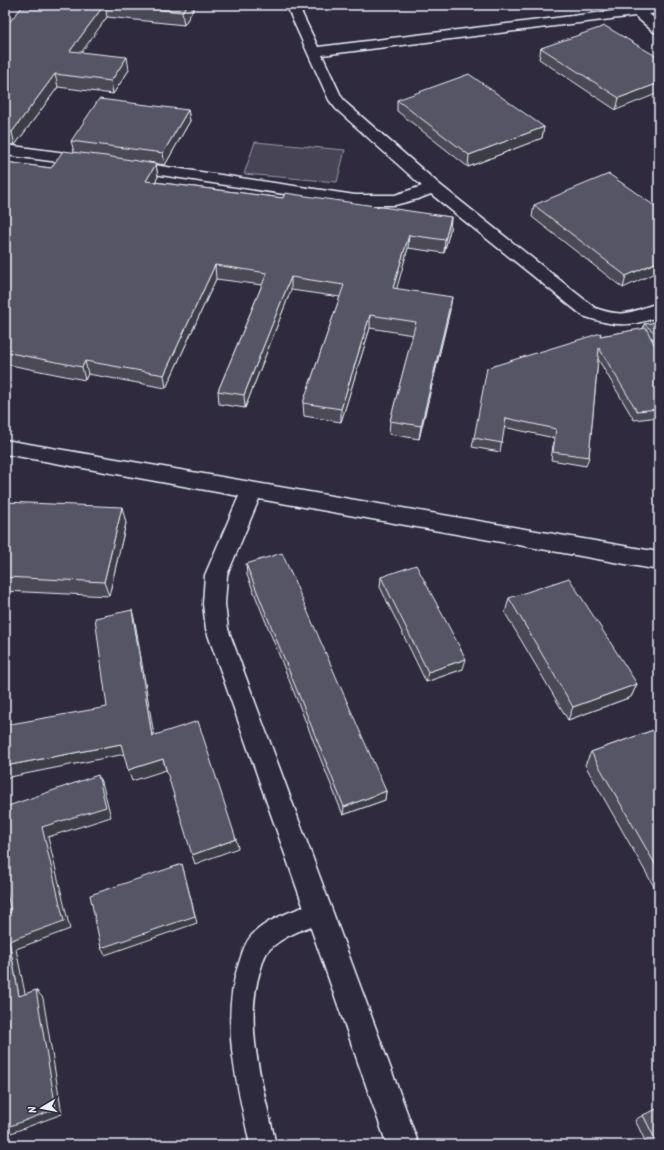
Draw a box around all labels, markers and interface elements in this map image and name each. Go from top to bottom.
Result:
north arrow [22,1088,62,1128]
text: N [24,1105,43,1115]

